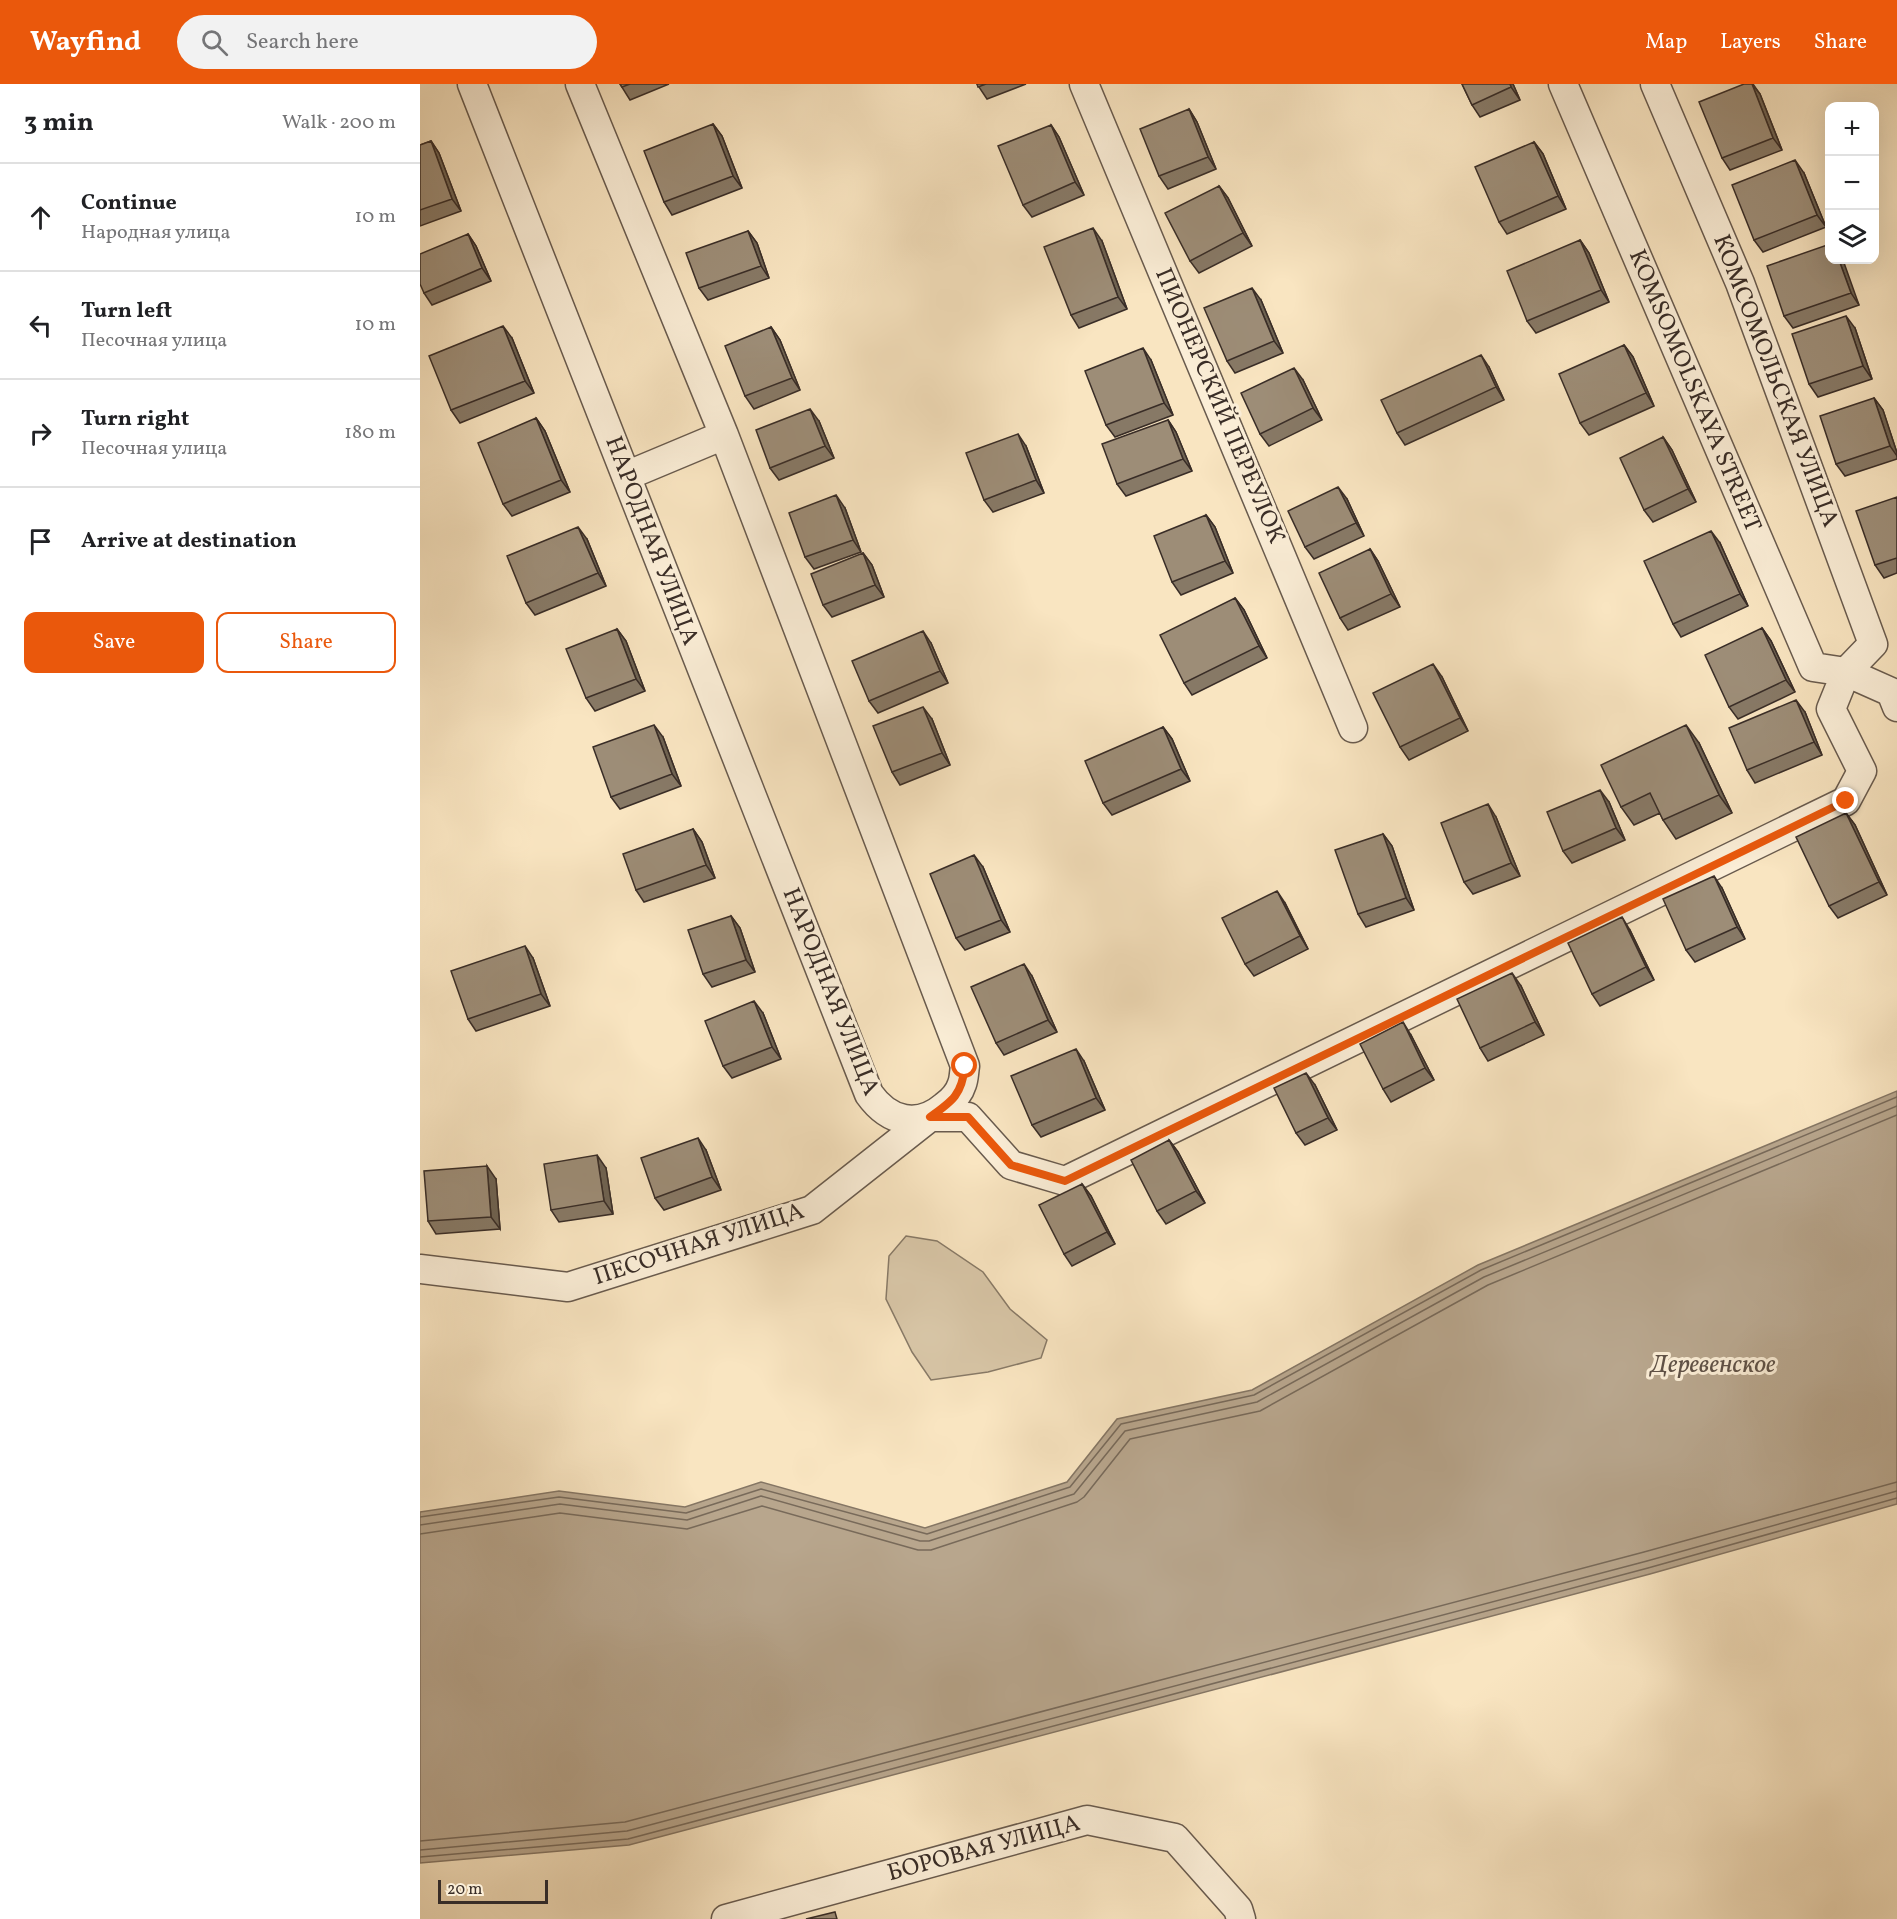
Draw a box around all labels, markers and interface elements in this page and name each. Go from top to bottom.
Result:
search box [177,15,597,69]
text: Wayfind [30,23,141,62]
icon: search [198,26,231,59]
text: Search here [246,27,359,58]
text: Map [1645,28,1687,57]
text: Layers [1720,28,1781,57]
text: Share [1814,28,1867,57]
map controls [1825,102,1879,264]
button: + [1825,102,1879,156]
text: 3 min [24,105,94,141]
text: Walk · 200 m [282,109,396,137]
button: − [1825,156,1879,210]
text: Continue [81,188,177,219]
icon: ahead [24,201,57,234]
text: 10 m [355,203,396,231]
button: layers [1825,210,1879,264]
text: Народная улица [81,219,230,247]
street label: КОМСОМОЛЬСКАЯ УЛИЦА [1703,230,1847,532]
street label: KOMSOMOLSKAYA STREET [1619,245,1769,537]
street label: ПИОНЕРСКИЙ ПЕРЕУЛОК [1145,263,1293,549]
text: Turn left [81,296,172,327]
icon: left [24,309,57,342]
text: 10 m [355,311,396,339]
text: Песочная улица [81,327,227,355]
text: Turn right [81,404,189,435]
icon: right [24,417,57,450]
text: 180 m [344,419,396,447]
street label: НАРОДНАЯ УЛИЦА [595,432,707,651]
text: Песочная улица [81,435,227,463]
icon: arrive [24,525,57,558]
text: Arrive at destination [81,526,297,557]
button: Save [24,612,204,673]
button: Share [216,612,396,673]
route end [1832,787,1858,813]
street label: НАРОДНАЯ УЛИЦА [773,883,887,1101]
route start [951,1052,977,1078]
street label: ПЕСОЧНАЯ УЛИЦА [589,1195,809,1295]
water label: Деревенское [1648,1347,1776,1383]
street label: БОРОВАЯ УЛИЦА [884,1807,1084,1891]
scale bar [438,1877,548,1904]
text: 20 m [447,1879,482,1901]

